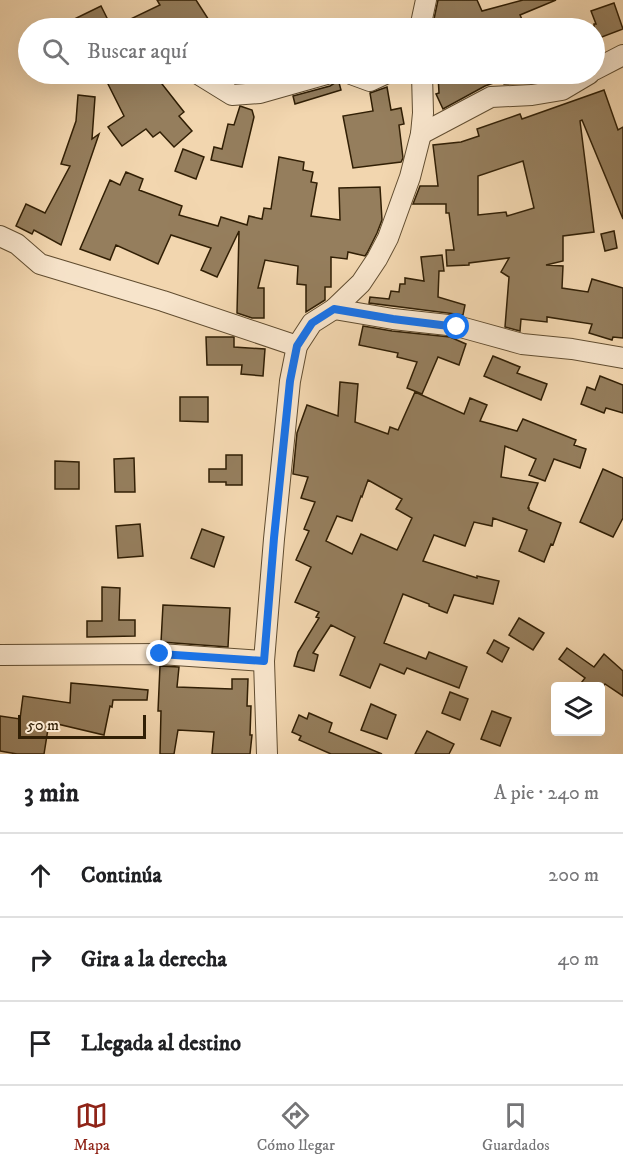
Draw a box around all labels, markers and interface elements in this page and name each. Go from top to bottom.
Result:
search box [18,18,605,84]
icon: search [39,35,72,68]
text: Buscar aquí [87,38,187,65]
route start [443,313,469,339]
route end [146,640,172,666]
map controls [551,682,605,736]
button: layers [551,682,605,736]
scale bar [18,712,146,740]
text: 50 m [27,715,59,735]
text: 3 min [24,777,79,810]
text: A pie · 240 m [494,781,599,806]
icon: ahead [24,859,57,892]
text: Continúa [81,862,162,889]
text: 200 m [548,863,599,888]
icon: right [24,943,57,976]
text: Gira a la derecha [81,946,227,973]
text: 40 m [557,947,599,972]
icon: arrive [24,1027,57,1060]
text: Llegada al destino [81,1030,241,1057]
tab: Mapa [73,1099,110,1155]
tab: Cómo llegar [257,1099,335,1155]
tab: Guardados [482,1099,550,1155]

